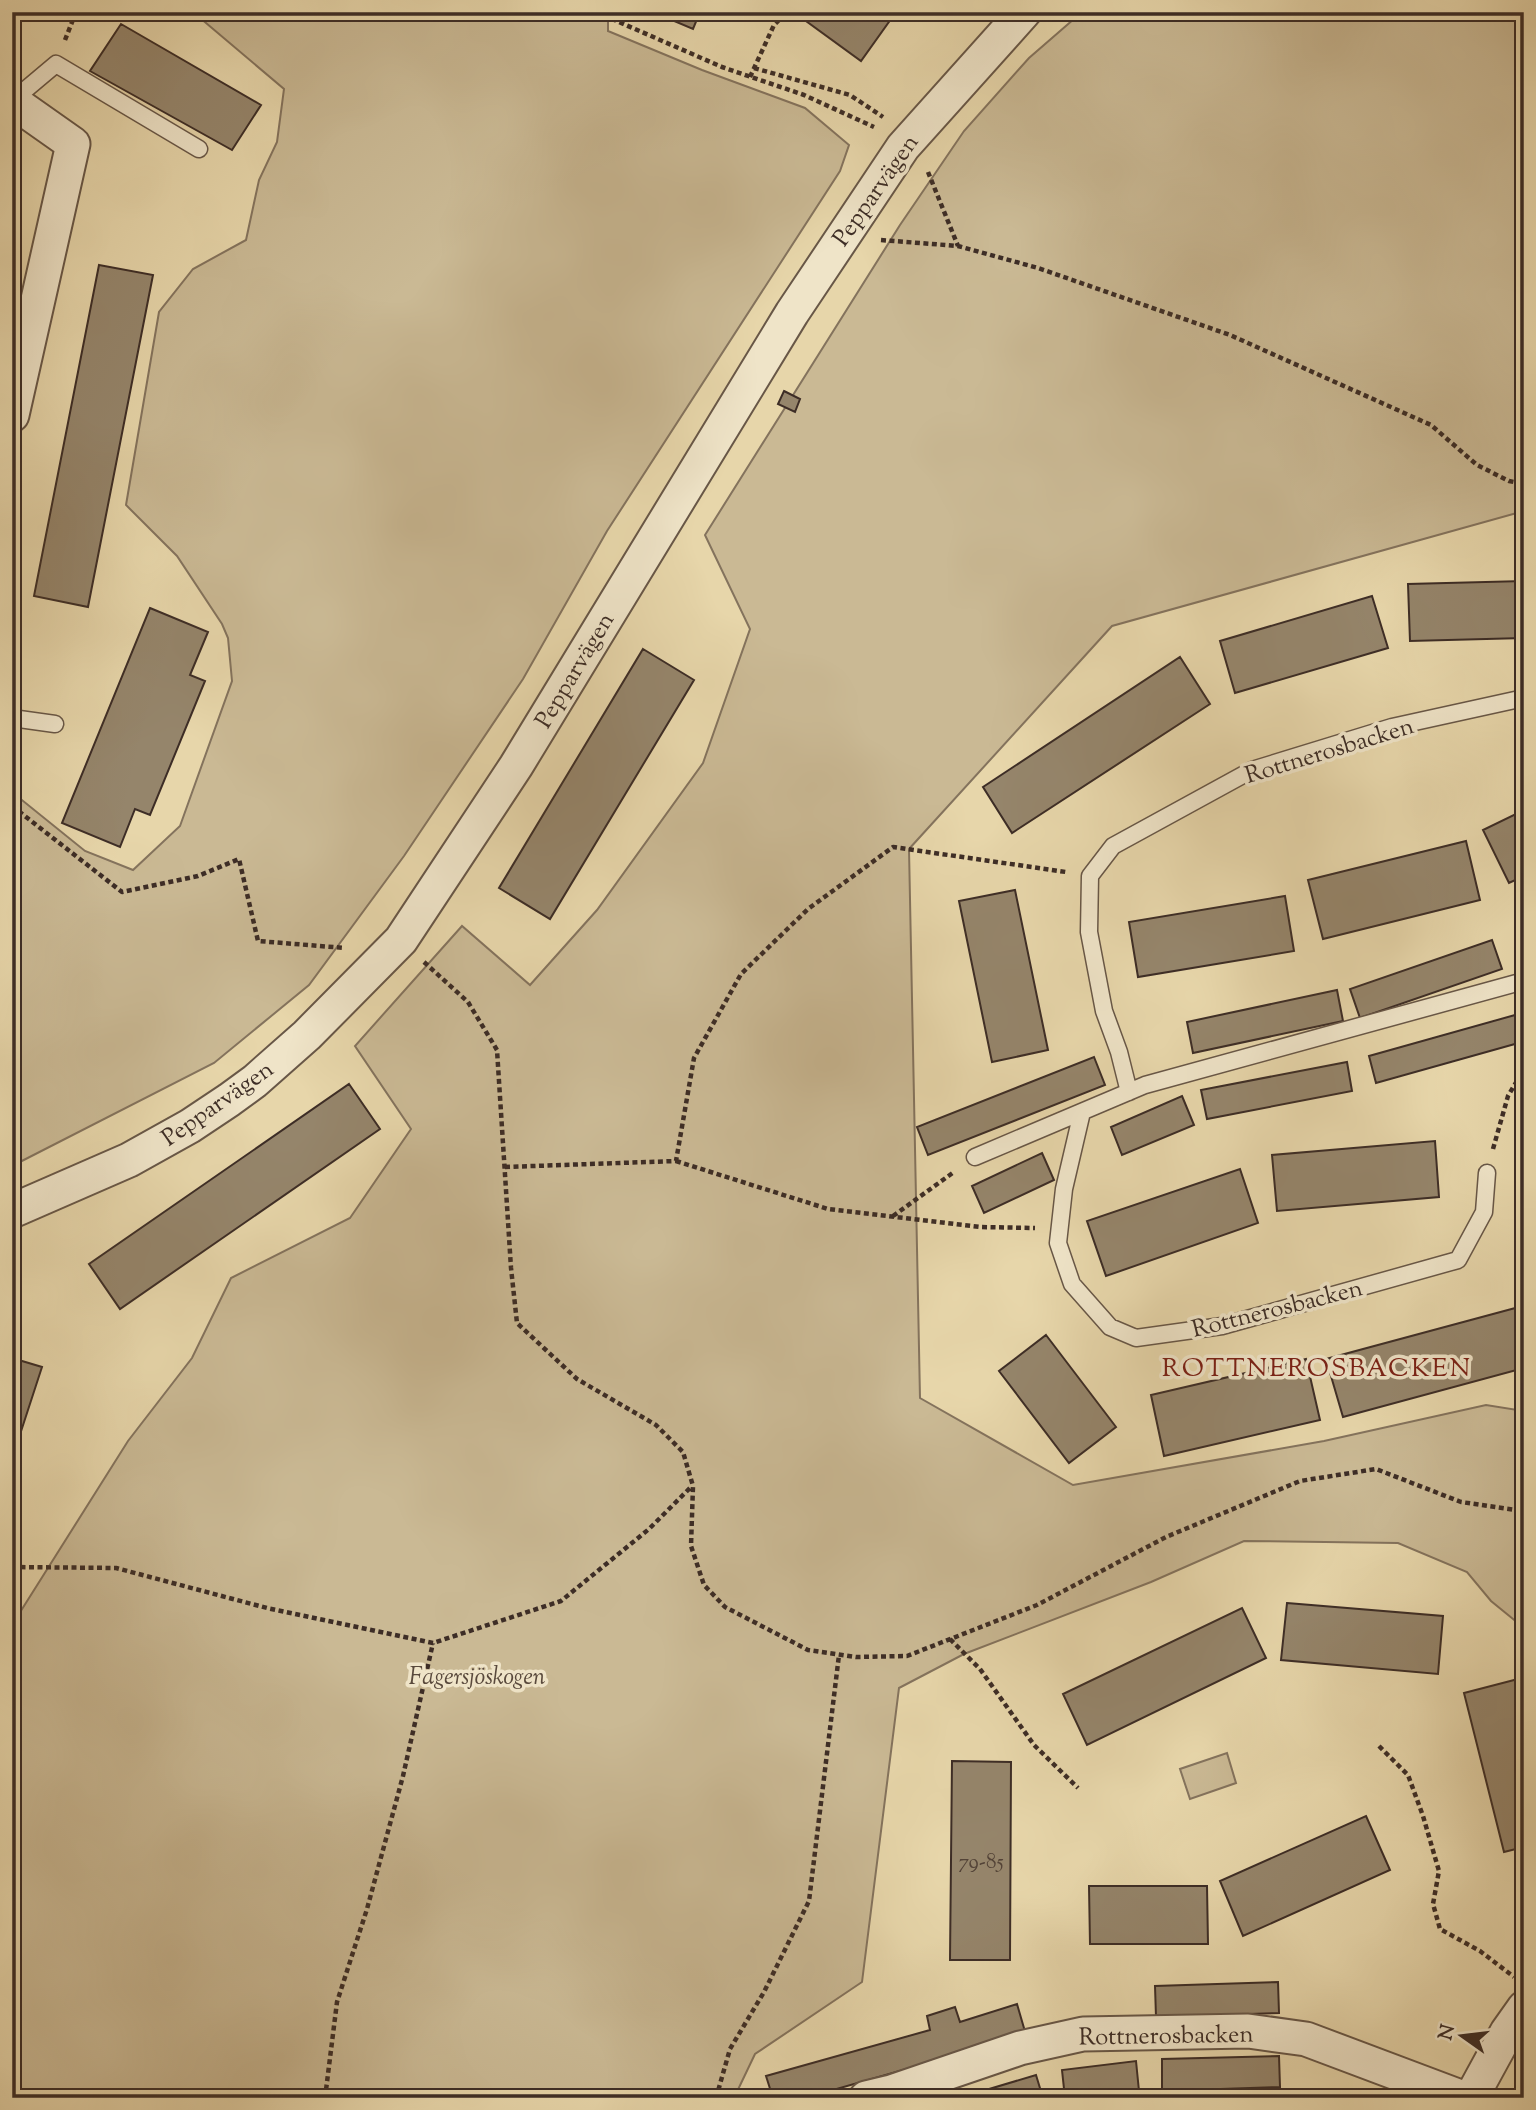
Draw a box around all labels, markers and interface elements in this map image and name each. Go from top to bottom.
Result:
street label: Pepparvägen [825,128,928,254]
street label: Pepparvägen [528,607,624,735]
street label: Rottnerosbacken [1241,710,1418,794]
street label: Pepparvägen [155,1053,281,1156]
street label: Rottnerosbacken [1188,1272,1366,1348]
district label: ROTTNEROSBACKEN [1162,1351,1472,1388]
park label: Fagersjöskogen [409,1661,546,1695]
house number: 79-85 [958,1848,1004,1878]
north arrow [1428,2002,1498,2072]
street label: Rottnerosbacken [1078,2018,1254,2056]
text: N [1433,2022,1463,2043]

